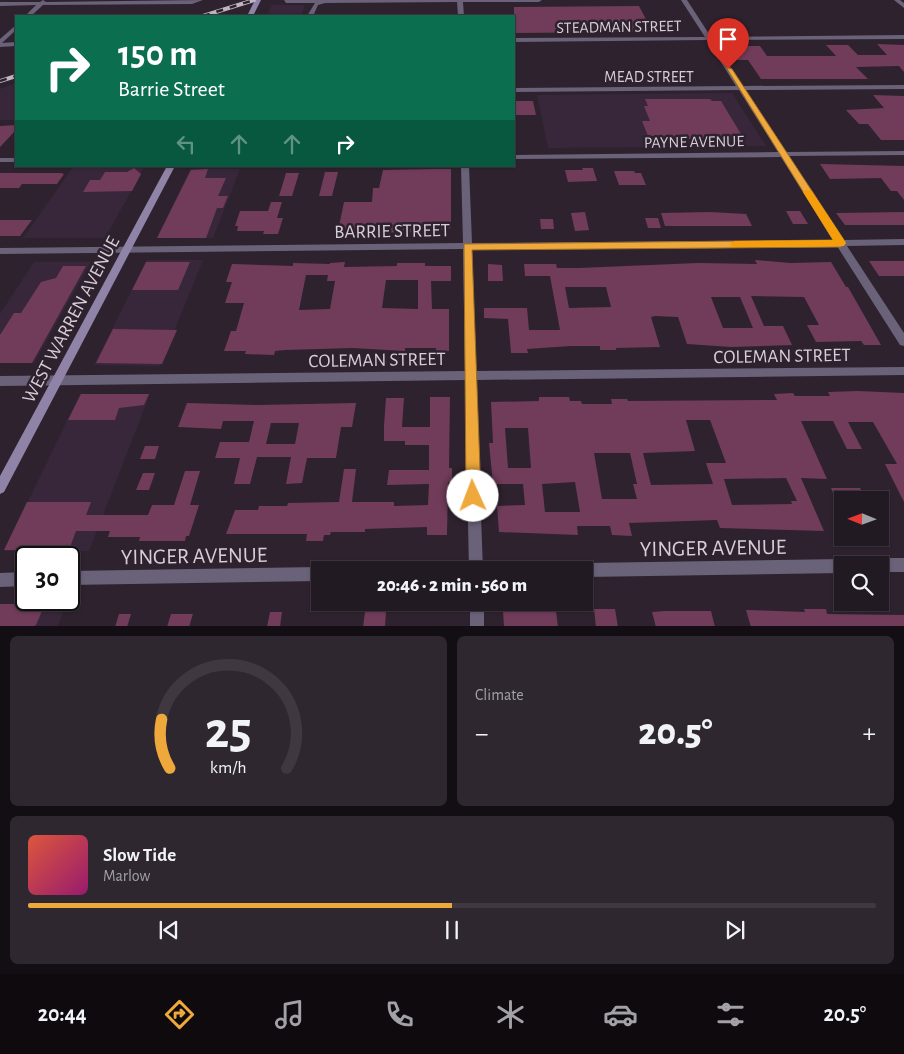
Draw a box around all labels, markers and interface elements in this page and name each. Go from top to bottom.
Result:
street label: STEADMAN STREET [556,18,682,36]
pin [707,18,749,69]
icon: arrive [714,25,742,53]
icon: right [35,35,100,100]
text: 150 m [118,37,198,72]
street label: MEAD STREET [604,69,694,85]
text: Barrie Street [118,78,225,100]
icon: left [172,130,200,158]
icon: ahead [225,130,253,158]
icon: ahead [278,130,306,158]
icon: right [331,130,359,158]
street label: PAYNE AVENUE [644,133,744,151]
street label: BARRIE STREET [334,221,450,242]
street label: WEST WARREN AVENUE [19,233,123,406]
street label: COLEMAN STREET [713,346,851,367]
street label: COLEMAN STREET [308,350,446,371]
position arrow [446,469,498,521]
north arrow [834,491,889,546]
map controls [834,491,889,611]
street label: YINGER AVENUE [640,536,787,560]
street label: YINGER AVENUE [121,544,268,568]
speed limit sign: 30 [15,546,80,611]
button: search [834,556,889,611]
text: 20:46 · 2 min · 560 m [377,576,527,595]
text: Climate [475,687,524,703]
text: 25 [205,705,252,757]
text: 20.5° [638,714,713,752]
text: − [475,720,488,748]
text: + [863,720,876,748]
text: km/h [210,759,247,777]
text: Slow Tide [103,846,176,865]
text: Marlow [103,868,150,884]
icon: previous [155,916,183,944]
icon: pause [438,916,466,944]
icon: next [721,916,749,944]
icon: directions [162,997,197,1032]
icon: music [272,997,307,1032]
icon: phone [382,997,417,1032]
icon: climate [493,997,528,1032]
icon: car [603,997,638,1032]
icon: filters [713,997,748,1032]
text: 20:44 [38,1003,87,1025]
text: 20.5° [823,1003,866,1025]

